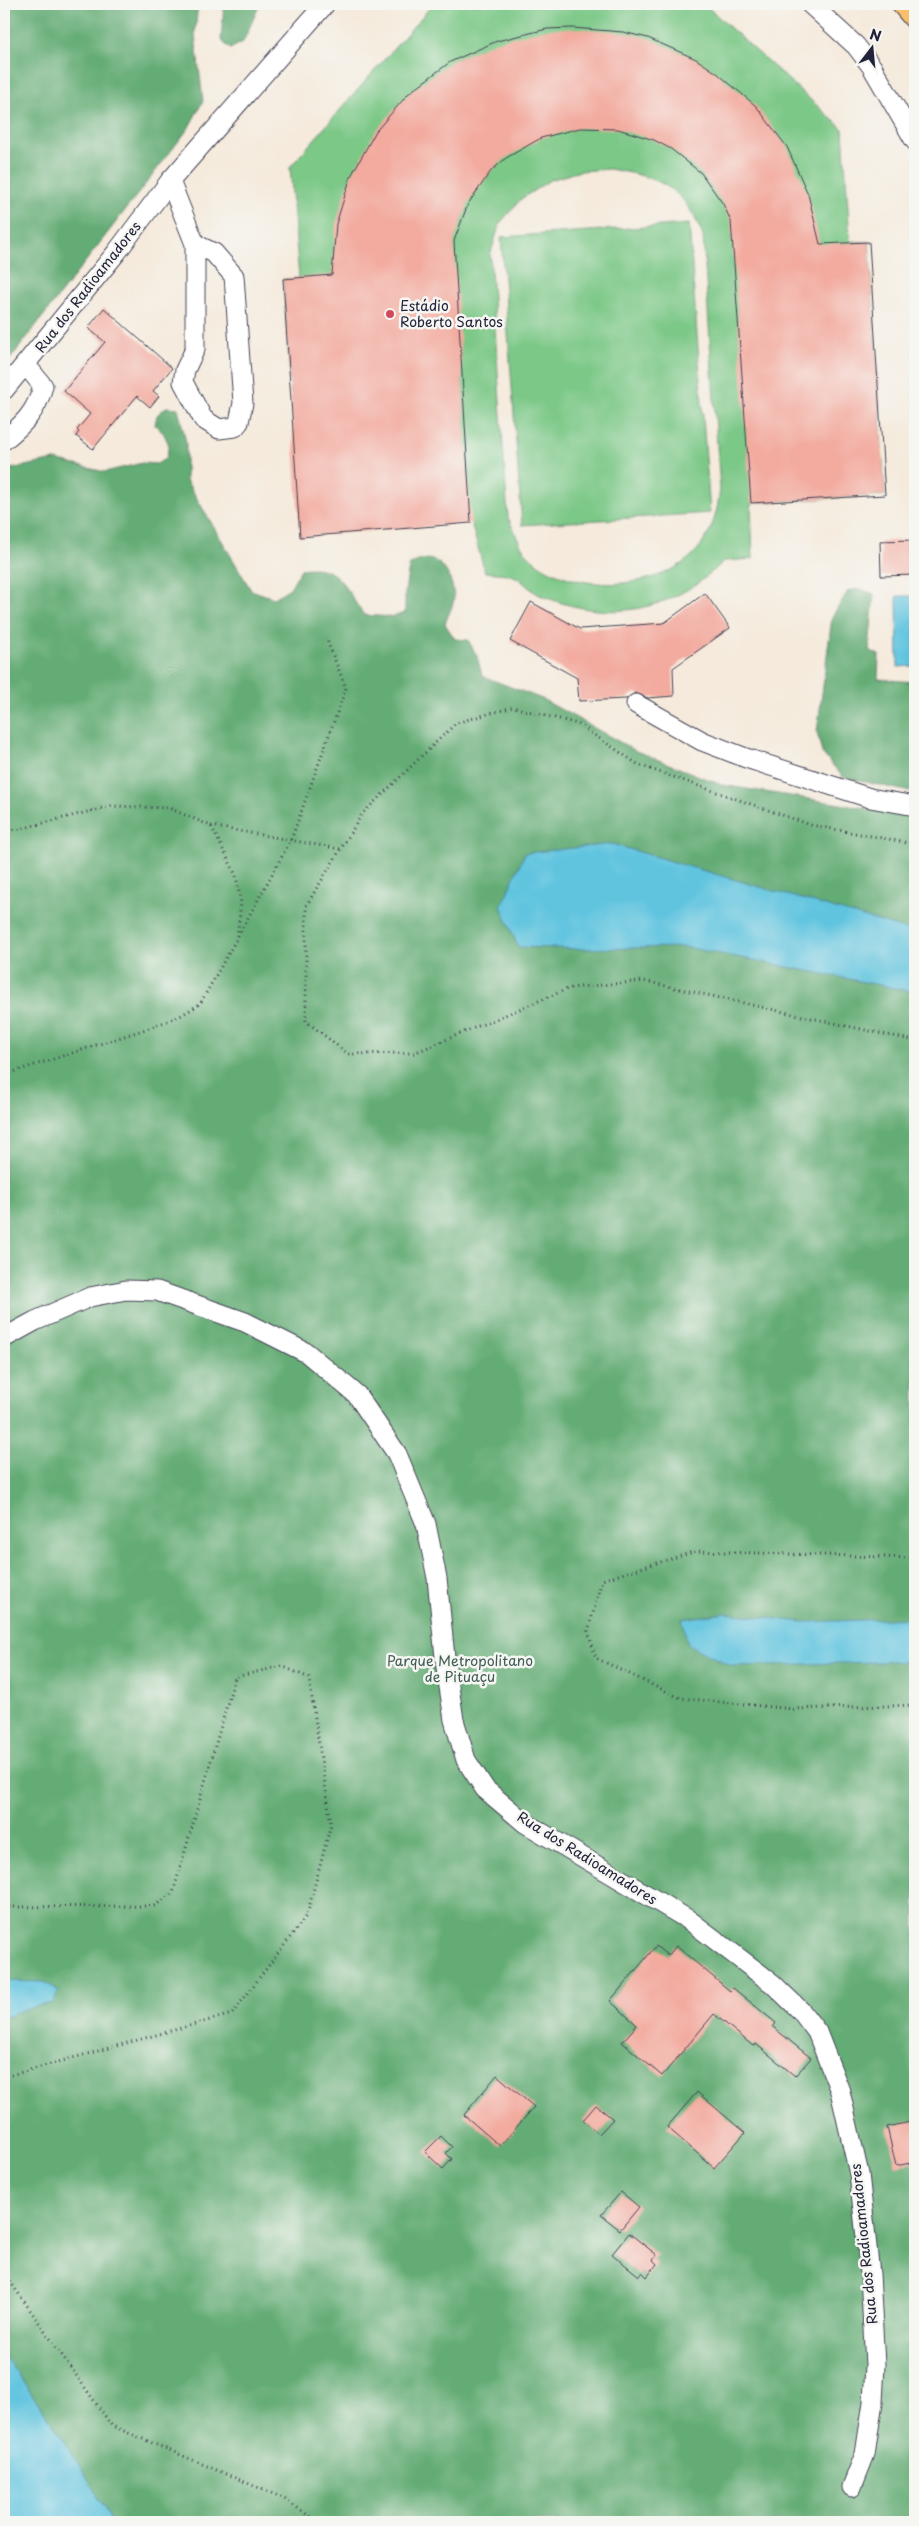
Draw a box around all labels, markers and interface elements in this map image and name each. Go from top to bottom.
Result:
north arrow [846,22,896,72]
text: N [867,23,884,47]
street label: Rua dos Radioamadores [30,217,146,357]
place label: Estádio Roberto Santos [400,295,503,332]
marker: Estádio Roberto Santos [384,308,396,320]
park label: Parque Metropolitano de Pituaçu [387,1650,533,1687]
street label: Rua dos Radioamadores [513,1806,661,1909]
street label: Rua dos Radioamadores [845,2163,882,2325]

